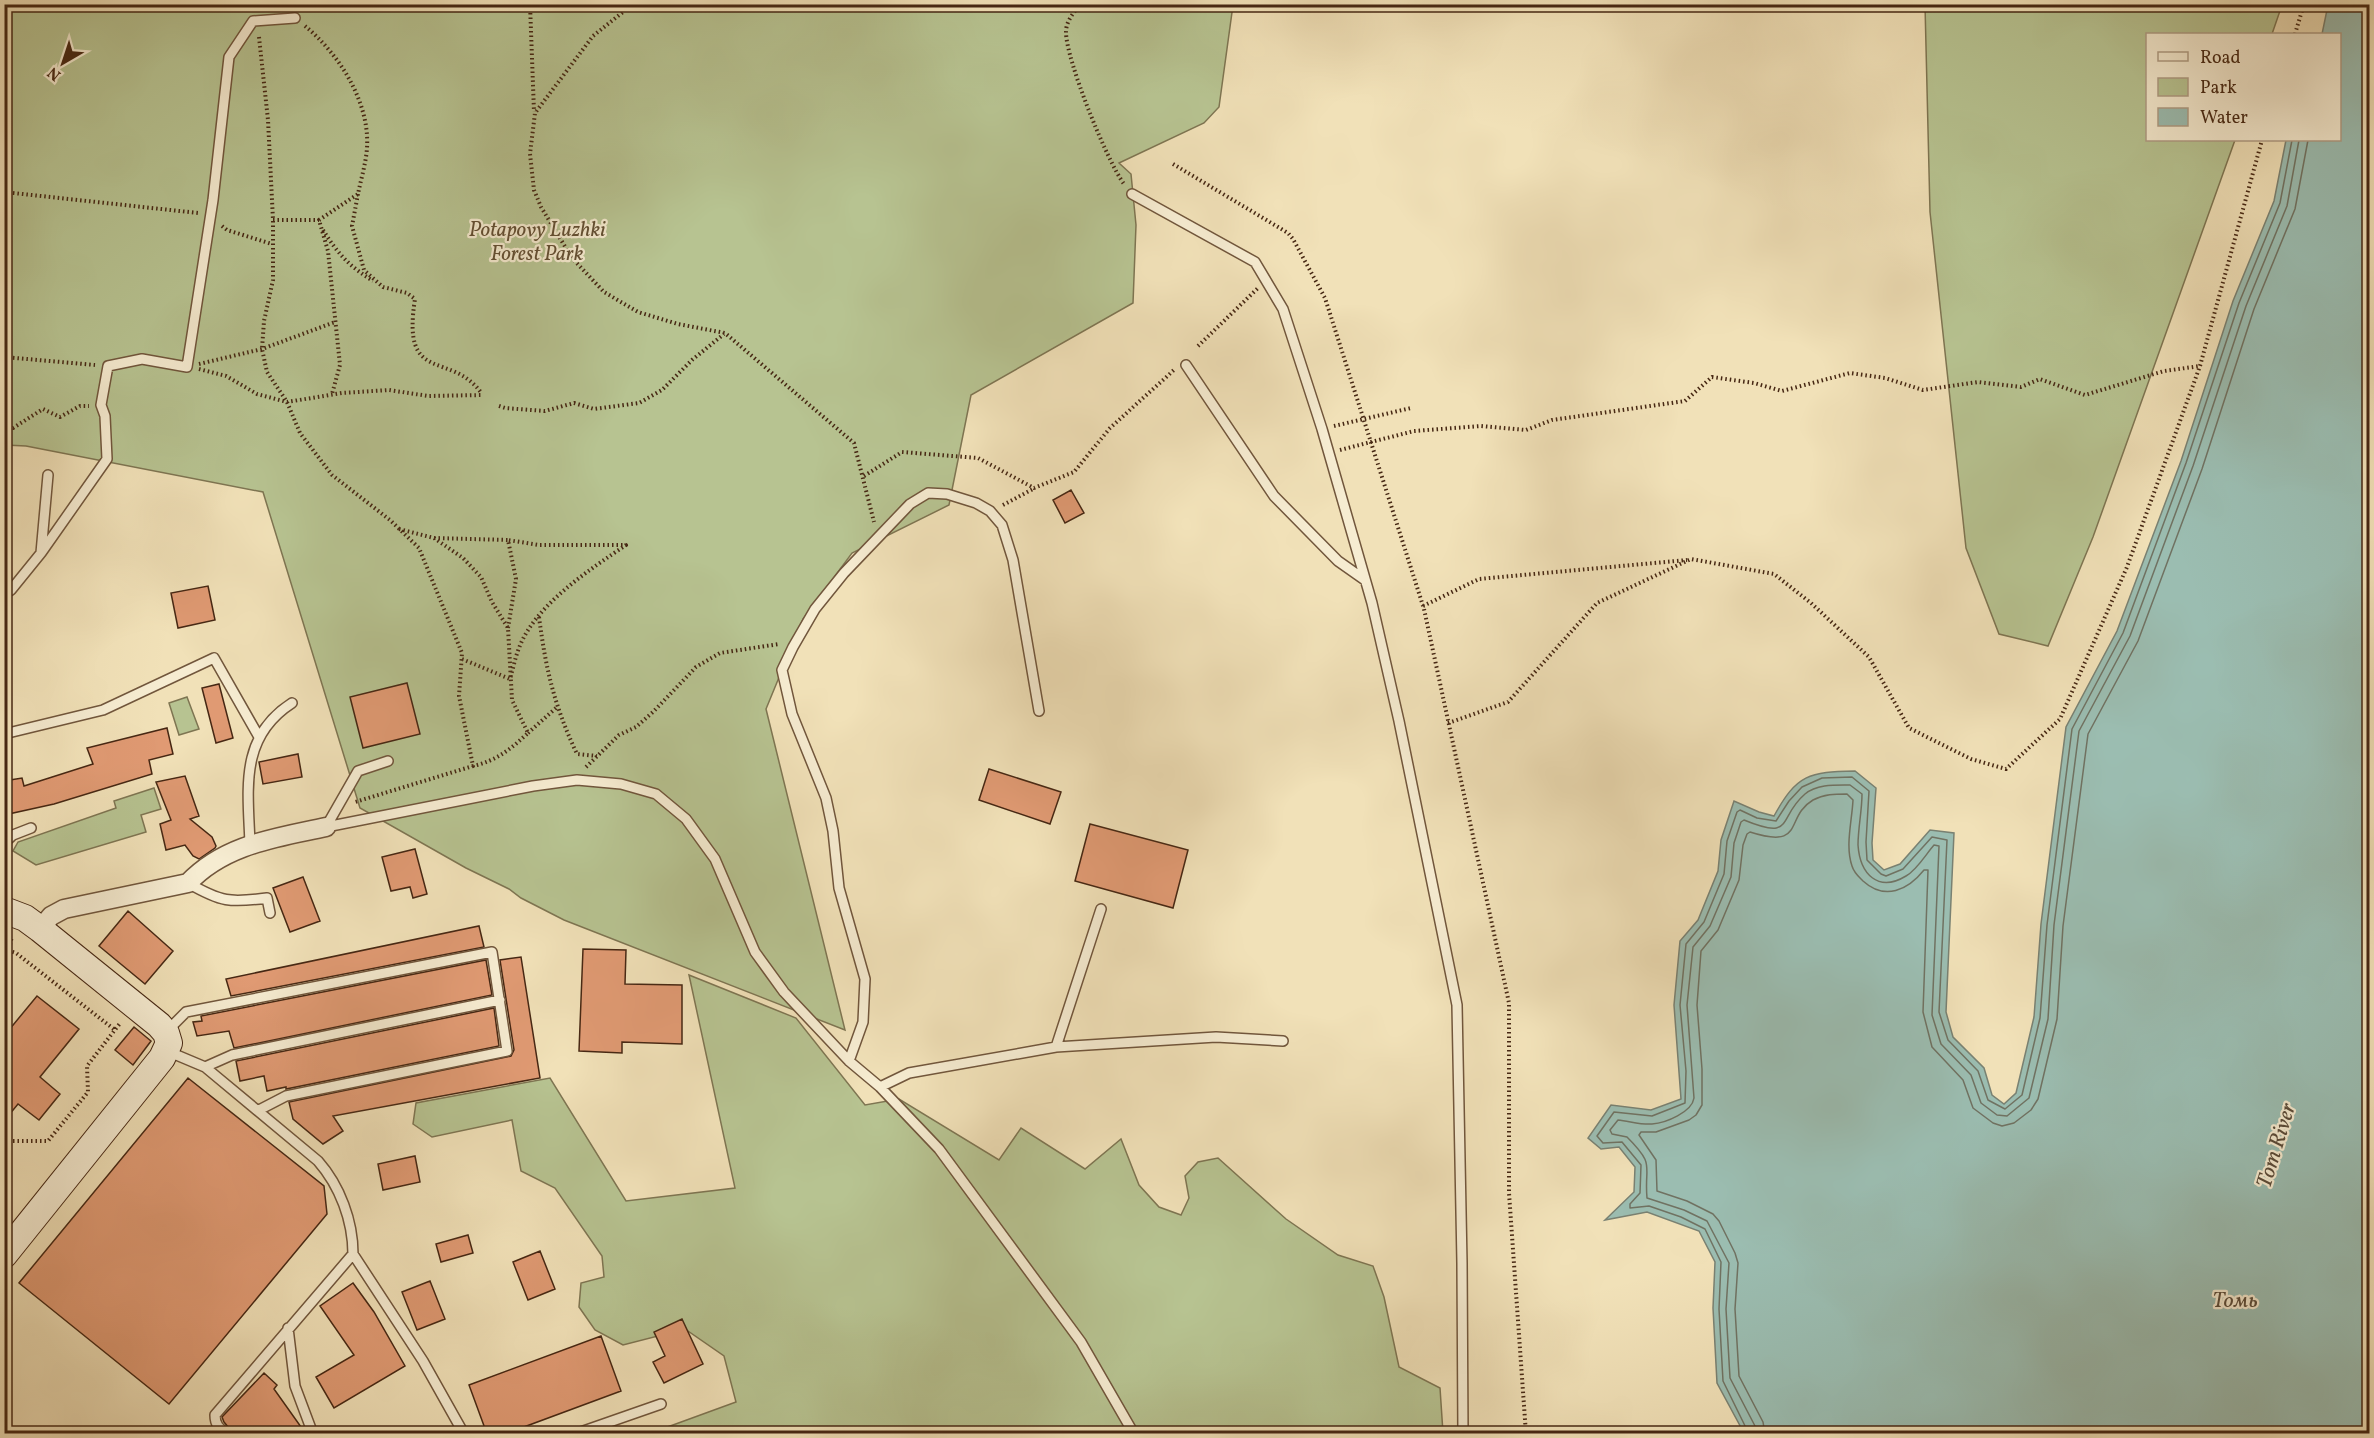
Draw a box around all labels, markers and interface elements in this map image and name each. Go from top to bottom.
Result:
north arrow [33,33,93,93]
legend [2146,33,2341,141]
text: Road [2200,46,2241,71]
text: N [43,61,66,85]
text: Park [2200,76,2237,101]
text: Water [2200,106,2248,131]
park label: Potapovy Luzhki Forest Park [469,216,606,269]
water label: Tom River [2250,1099,2305,1192]
water label: Томь [2213,1286,2257,1317]

